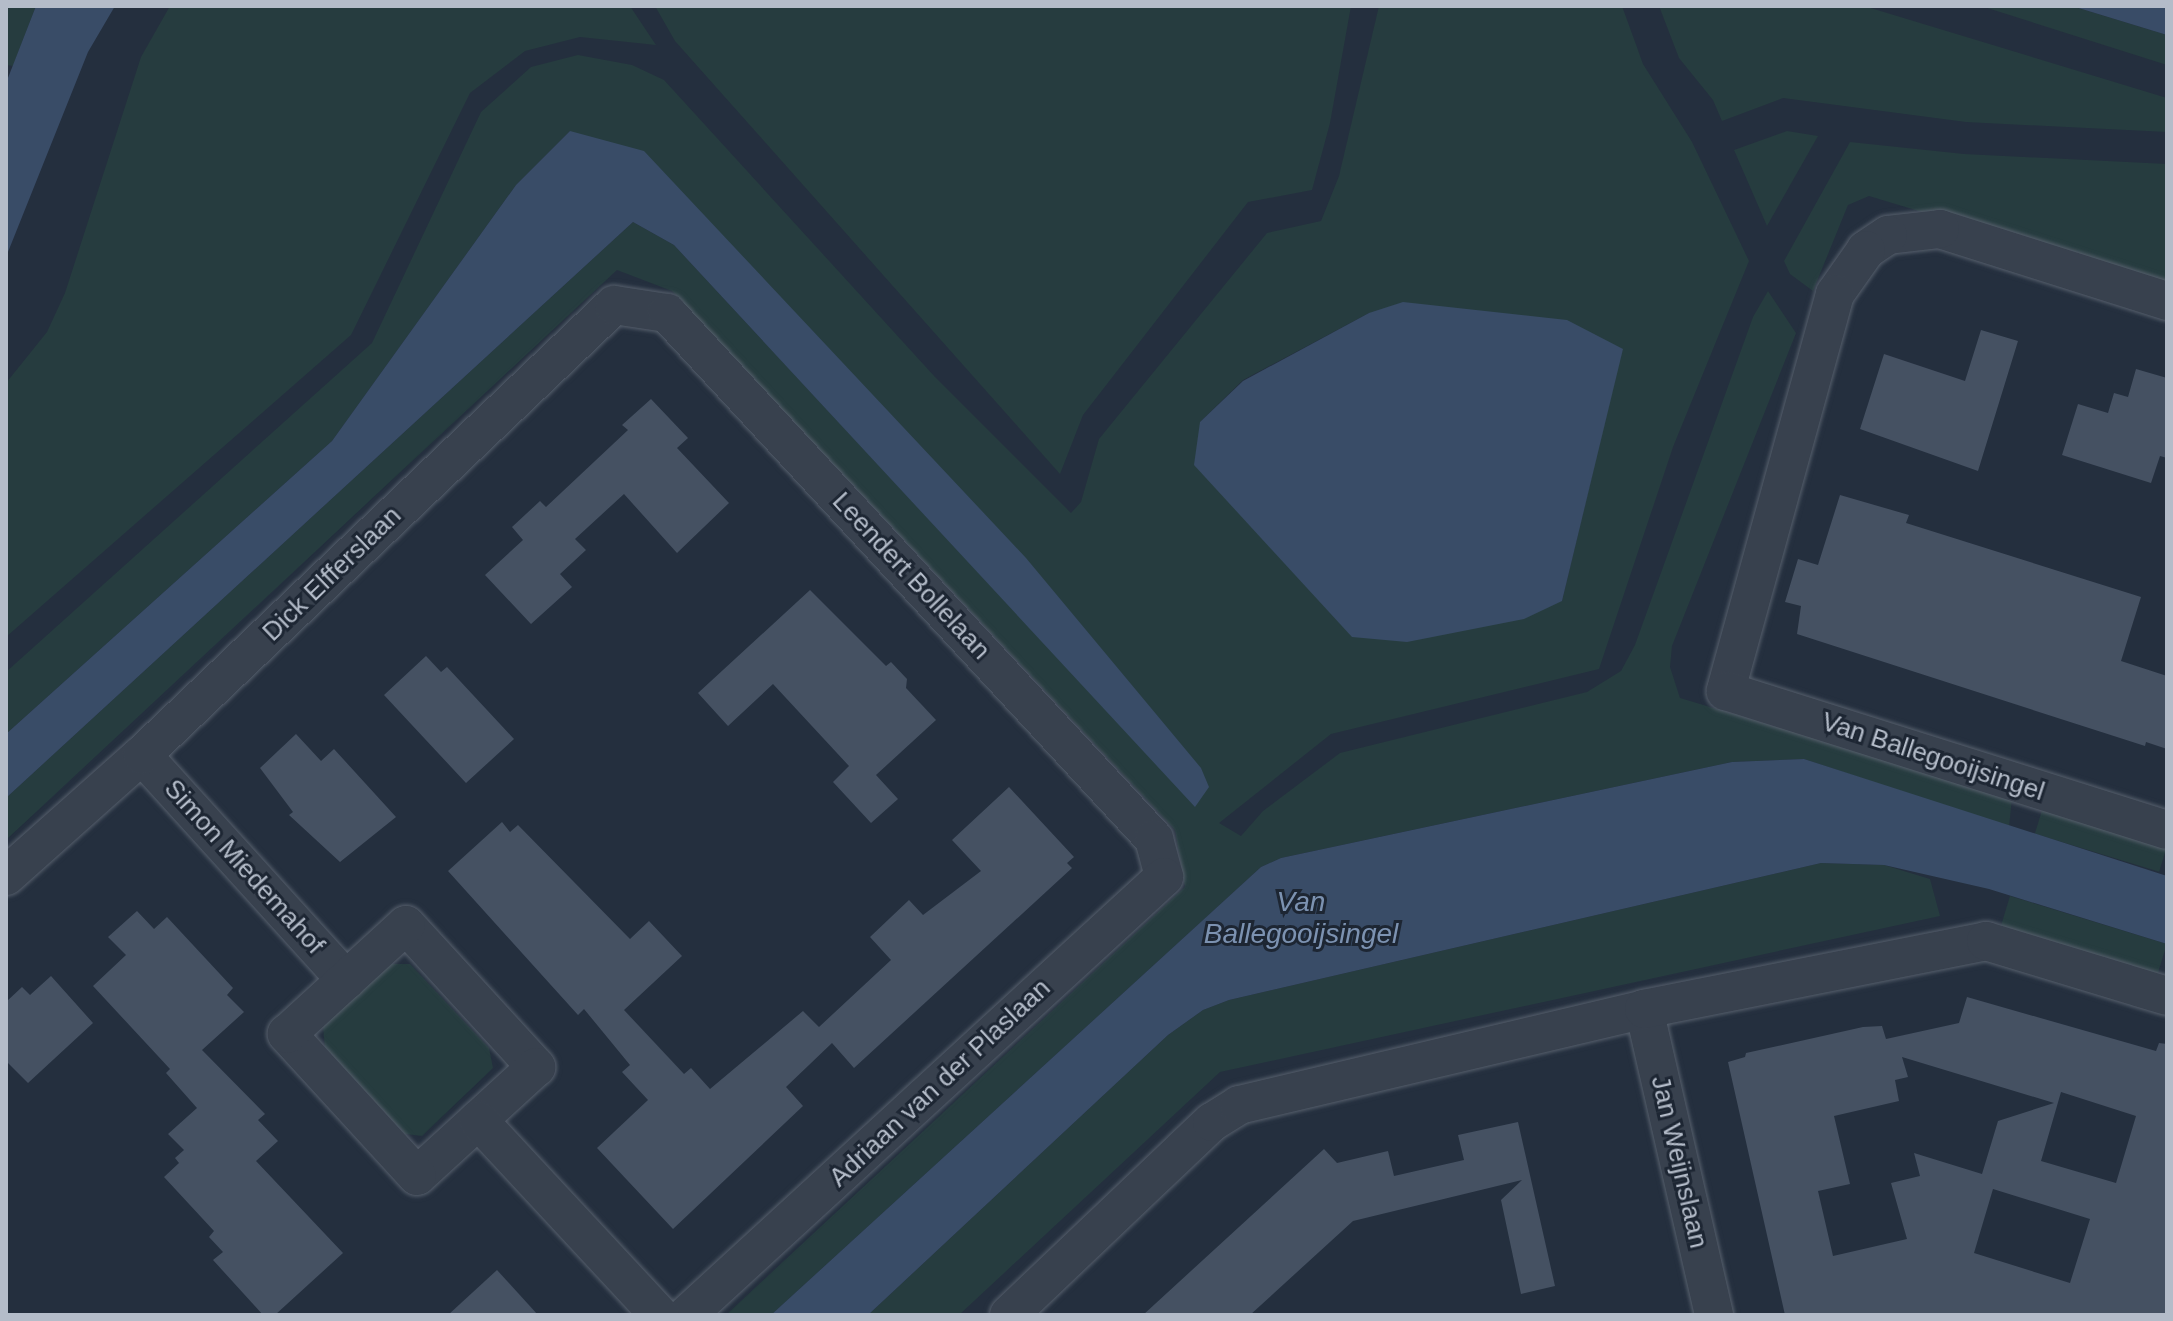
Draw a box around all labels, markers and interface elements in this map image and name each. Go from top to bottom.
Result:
street label: Leendert Bollelaan [826,486,996,666]
street label: Dick Elfferslaan [256,500,408,648]
street label: Van Ballegooijsingel [1818,706,2048,808]
street label: Simon Miedemahof [157,773,331,961]
water label: Van Ballegooijsingel [1204,885,1398,951]
street label: Adriaan van der Plaslaan [823,973,1057,1193]
street label: Jan Weijnslaan [1644,1073,1714,1251]

